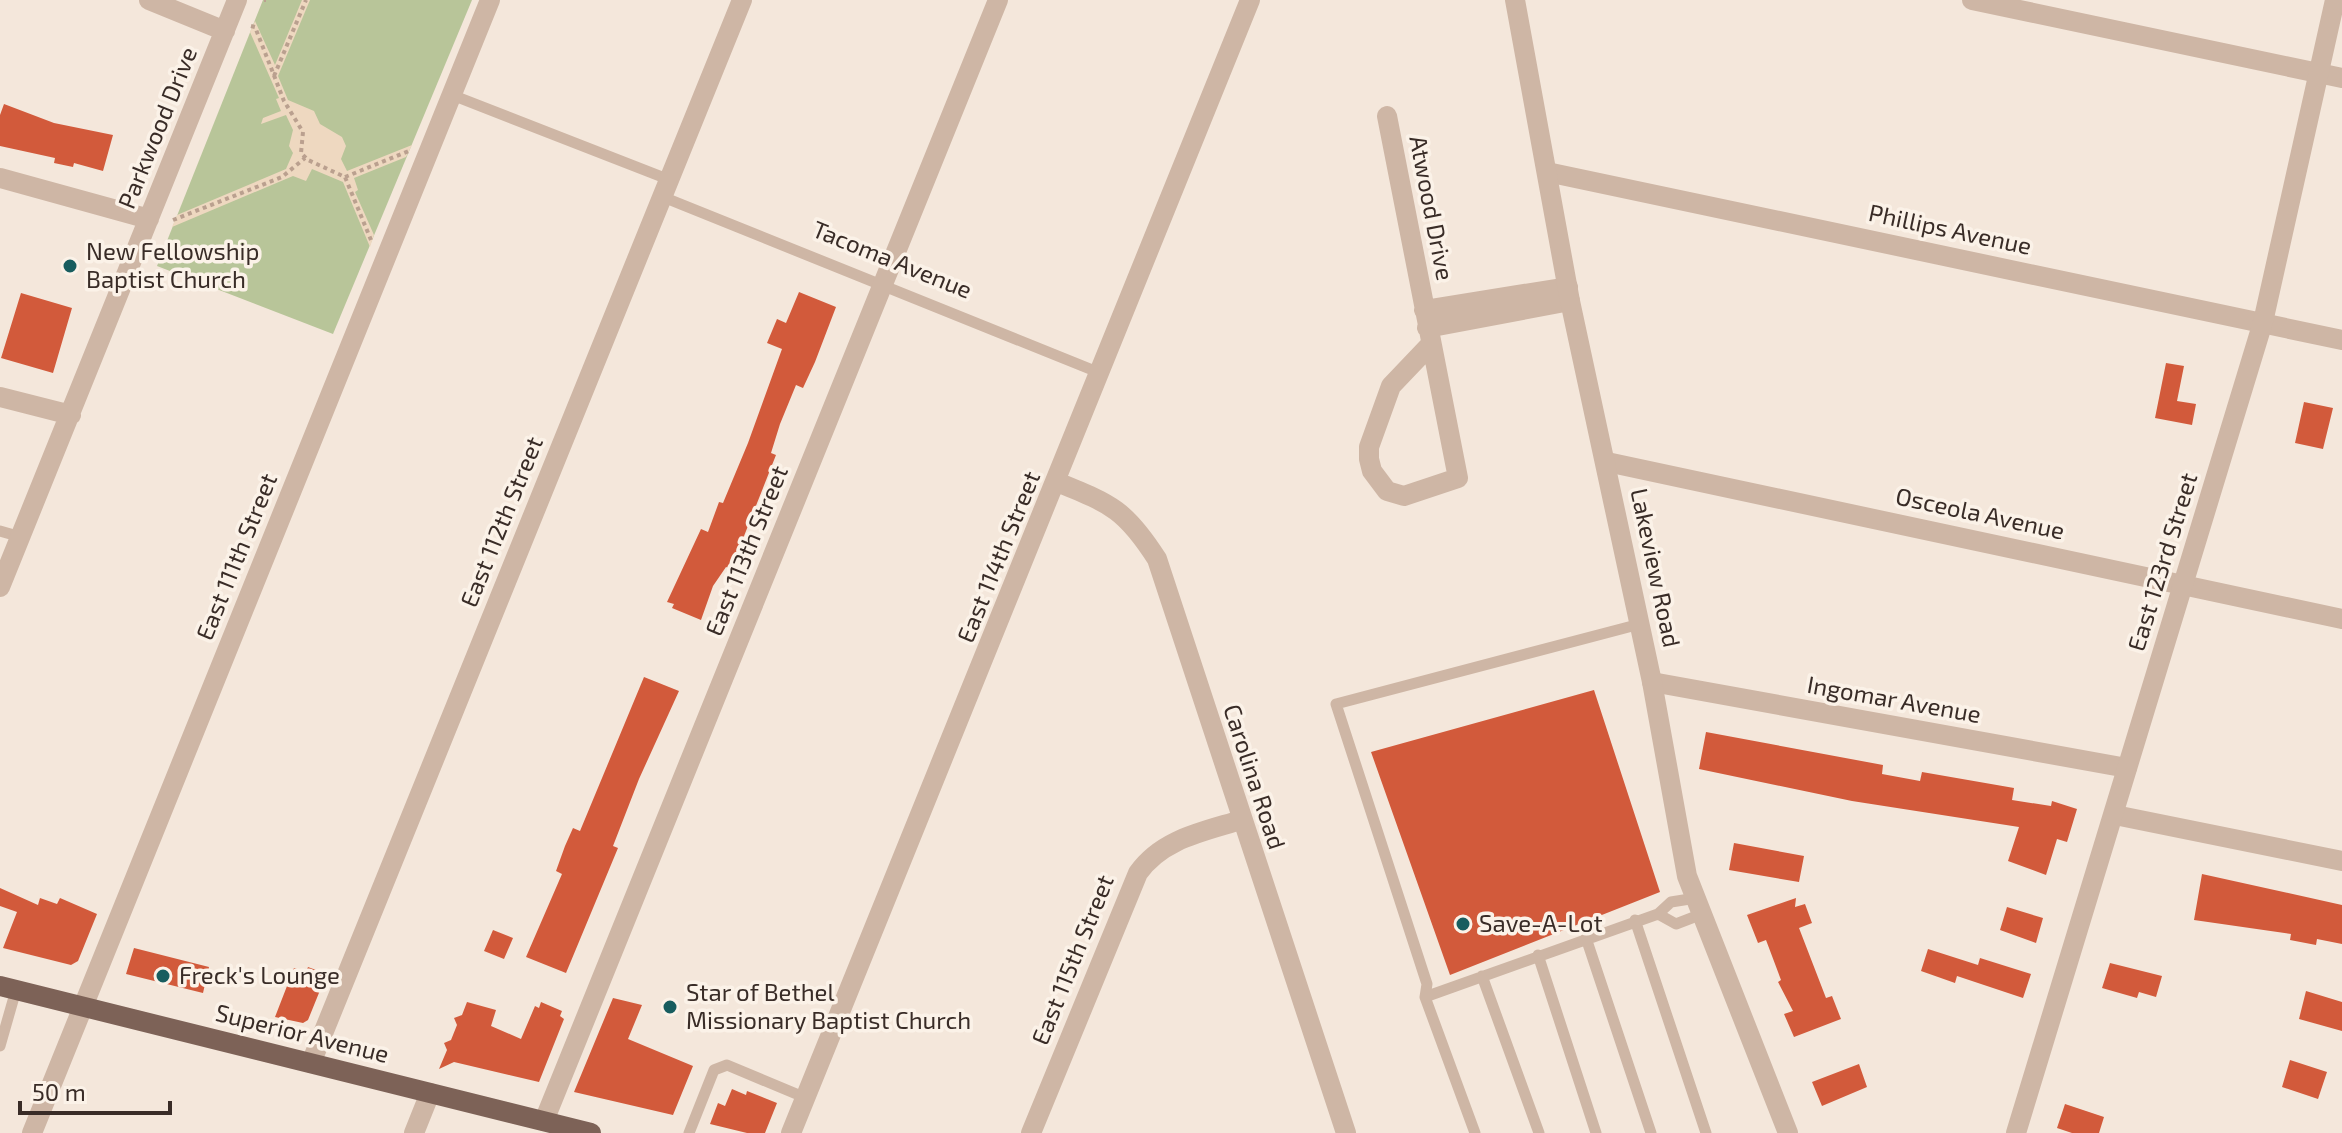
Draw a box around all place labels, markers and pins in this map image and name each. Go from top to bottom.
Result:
place label: New Fellowship Baptist Church [86,236,260,293]
marker: New Fellowship Baptist Church [61,257,79,275]
place label: Save-A-Lot [1479,908,1603,937]
marker: Save-A-Lot [1454,915,1472,933]
place label: Freck's Lounge [179,960,340,989]
marker: Freck's Lounge [154,967,172,985]
place label: Star of Bethel Missionary Baptist Church [686,977,971,1034]
marker: Star of Bethel Missionary Baptist Church [661,998,679,1016]

